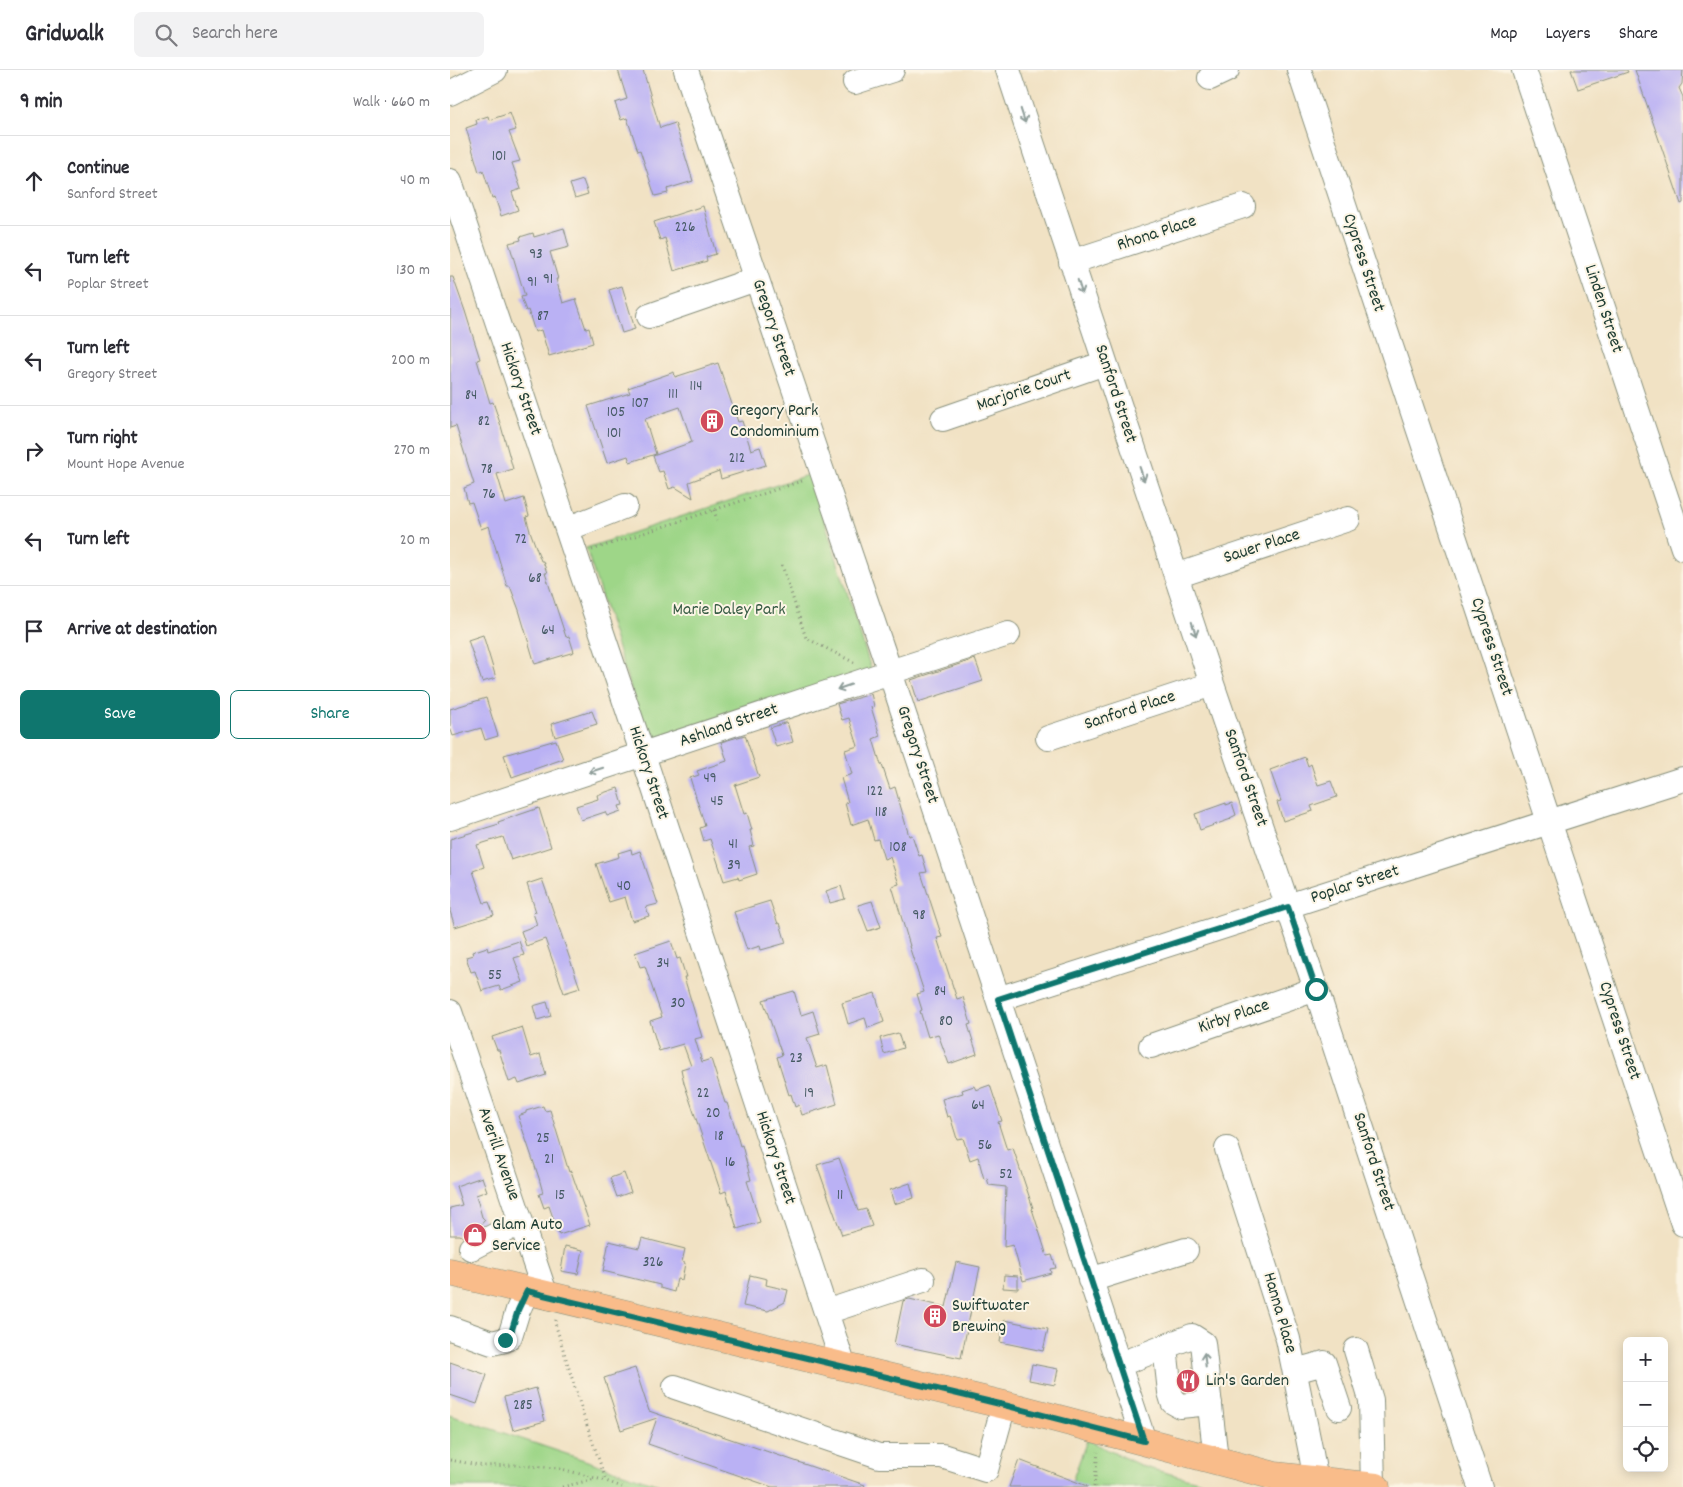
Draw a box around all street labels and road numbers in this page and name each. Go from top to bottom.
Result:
street label: Rhona Place [1114,209,1200,259]
street label: Cypress Street [1335,211,1391,316]
street label: Linden Street [1577,262,1629,357]
street label: Gregory Street [745,276,801,380]
street label: Hickory Street [492,339,548,439]
street label: Sanford Street [1087,342,1143,447]
street label: Marjorie Court [973,363,1075,419]
street label: Sauer Place [1221,523,1303,571]
street label: Cypress Street [1463,595,1519,700]
street label: Sanford Place [1081,685,1179,737]
street label: Ashland Street [676,697,782,755]
street label: Gregory Street [889,703,945,807]
street label: Hickory Street [621,723,675,823]
street label: Sanford Street [1217,726,1274,831]
street label: Poplar Street [1308,859,1403,911]
street label: Cypress Street [1591,979,1647,1084]
street label: Kirby Place [1195,993,1273,1041]
street label: Averill Avenue [470,1104,526,1204]
street label: Hickory Street [748,1108,802,1208]
street label: Sanford Street [1345,1110,1401,1215]
street label: Hanna Place [1256,1270,1302,1356]

